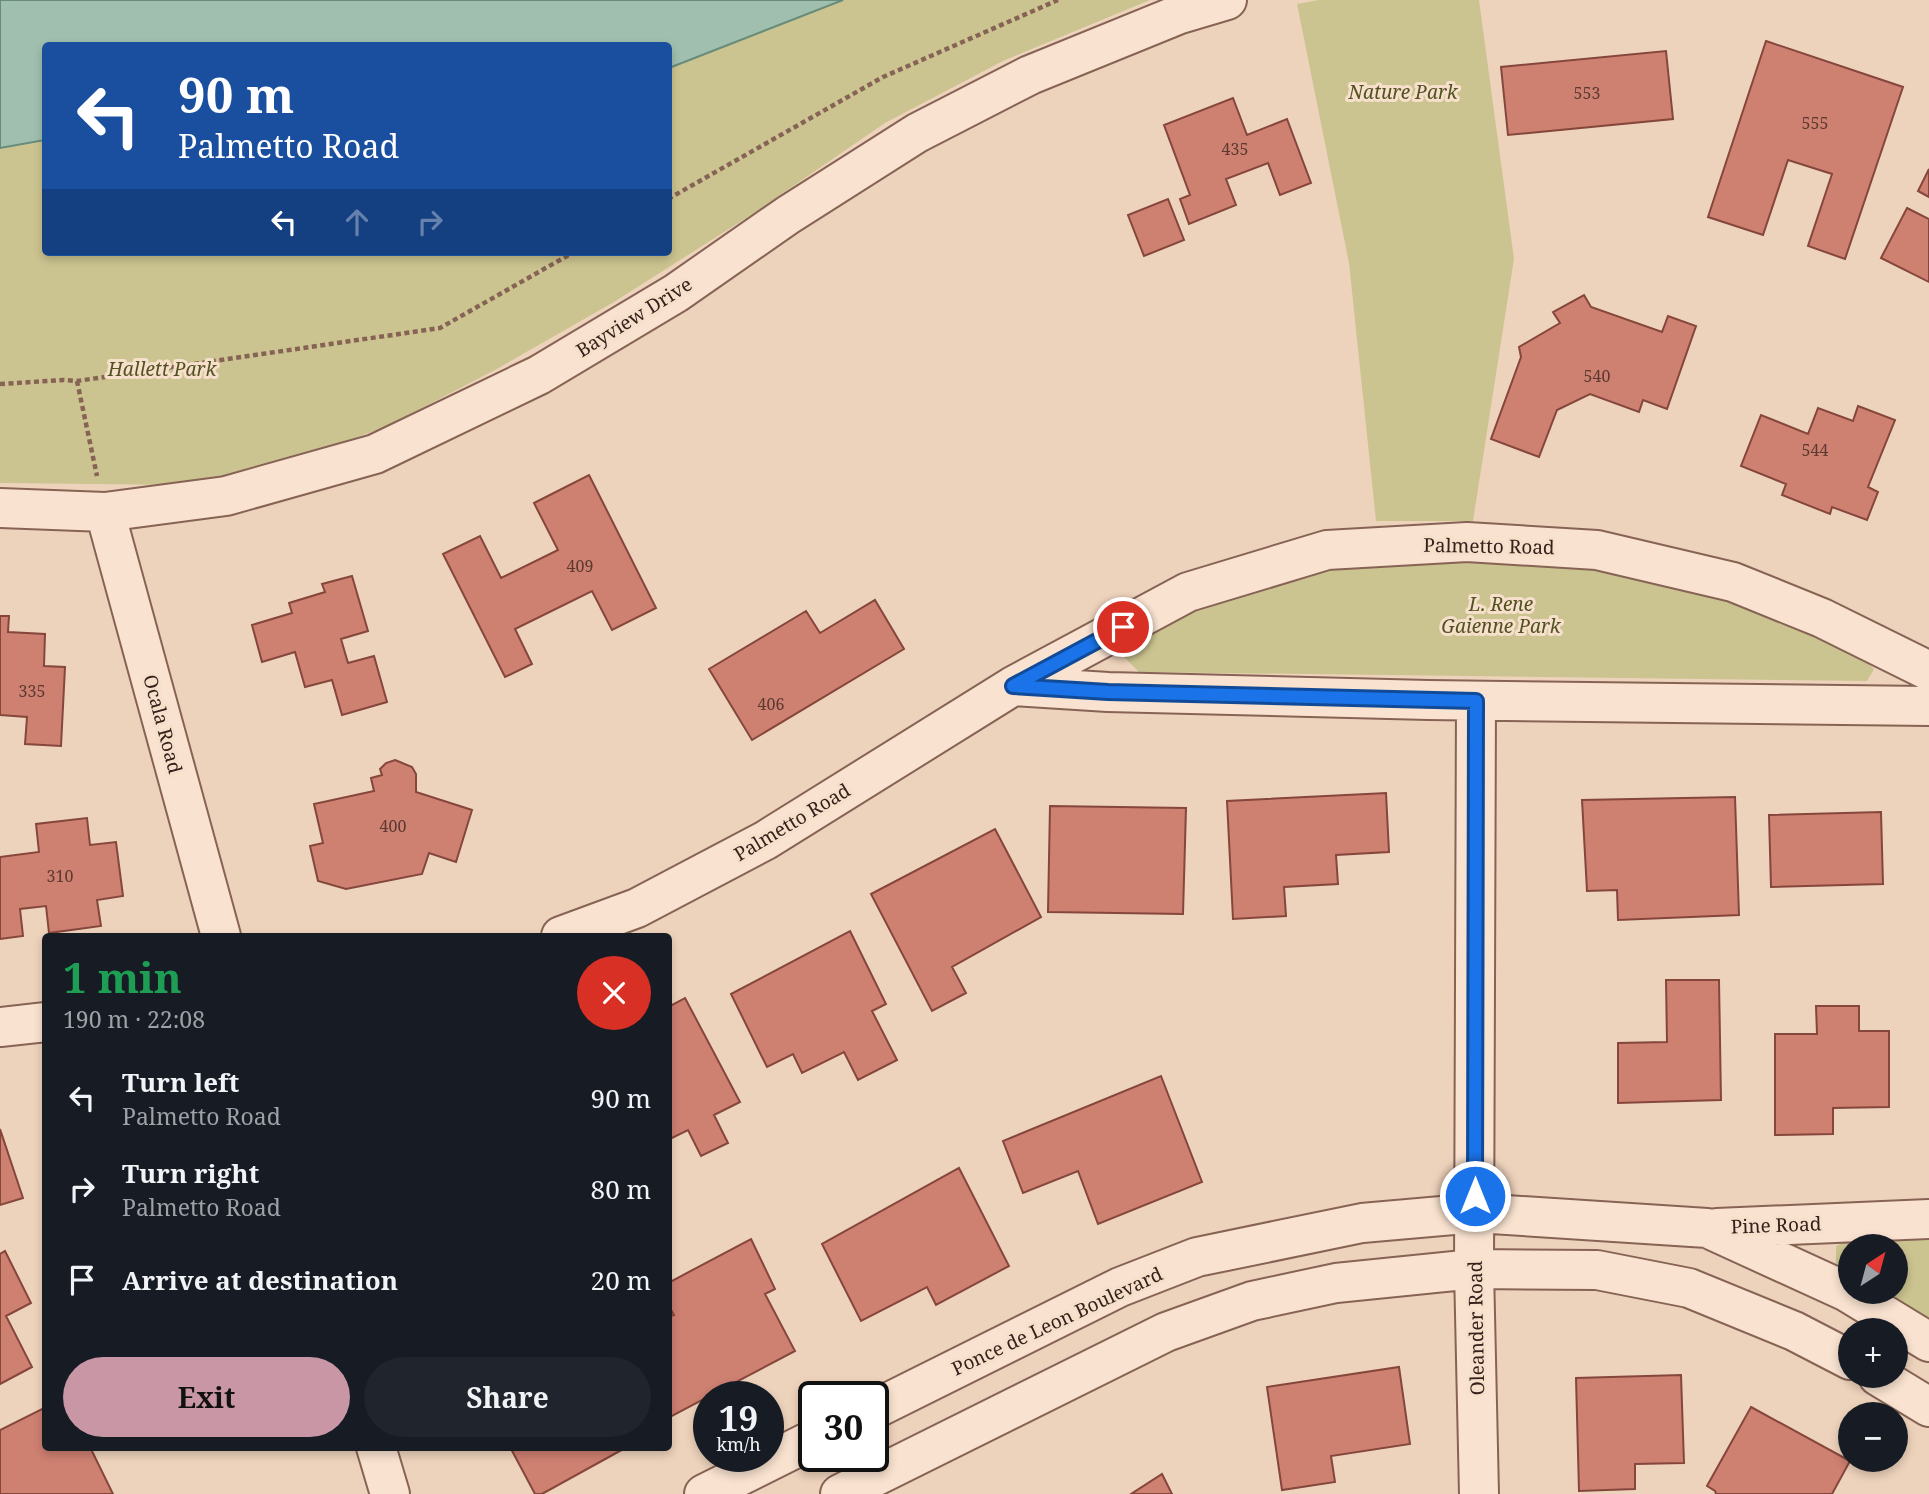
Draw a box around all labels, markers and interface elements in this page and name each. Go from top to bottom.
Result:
text: 90 m [178,61,294,127]
icon: left [63,70,154,161]
park label: Nature Park [1347,79,1459,105]
house number: 553 [1574,82,1600,104]
house number: 555 [1802,112,1828,134]
text: Palmetto Road [178,124,399,167]
house number: 435 [1222,138,1248,160]
icon: left [265,203,303,241]
icon: ahead [338,203,376,241]
icon: right [411,203,449,241]
street label: Bayview Drive [571,271,697,363]
park label: Hallett Park [107,356,217,382]
house number: 540 [1584,365,1610,387]
house number: 544 [1802,439,1828,461]
street label: Palmetto Road [1423,532,1555,560]
house number: 409 [567,555,593,577]
park label: L. Rene Gaienne Park [1441,591,1562,639]
pin [1093,597,1153,657]
icon: arrive [1104,608,1142,646]
street label: Ocala Road [137,672,189,777]
house number: 335 [19,680,45,702]
house number: 406 [758,693,784,715]
street label: Palmetto Road [729,777,855,867]
house number: 400 [380,815,406,837]
house number: 310 [47,865,73,887]
text: 1 min [63,948,182,1005]
button: close [577,956,651,1030]
text: 190 m · 22:08 [63,1003,205,1035]
text: Turn left [122,1064,239,1100]
icon: left [63,1079,101,1117]
text: 90 m [591,1080,651,1116]
text: Palmetto Road [122,1100,281,1132]
text: Turn right [122,1155,259,1191]
position arrow [1438,1159,1512,1233]
icon: right [63,1170,101,1208]
text: 80 m [591,1171,651,1207]
text: Palmetto Road [122,1191,281,1223]
street label: Pine Road [1730,1210,1822,1240]
north arrow [1838,1234,1908,1304]
map controls [1838,1234,1908,1472]
street label: Ponce de Leon Boulevard [947,1260,1167,1381]
street label: Oleander Road [1462,1260,1490,1396]
icon: arrive [63,1261,101,1299]
text: Arrive at destination [122,1262,398,1298]
text: 20 m [591,1262,651,1298]
button: + [1838,1318,1908,1388]
button: Exit [63,1357,350,1437]
button: Share [364,1357,651,1437]
speed limit sign: 30 [798,1381,889,1472]
text: 19 [719,1394,758,1441]
button: − [1838,1402,1908,1472]
text: km/h [716,1432,761,1456]

